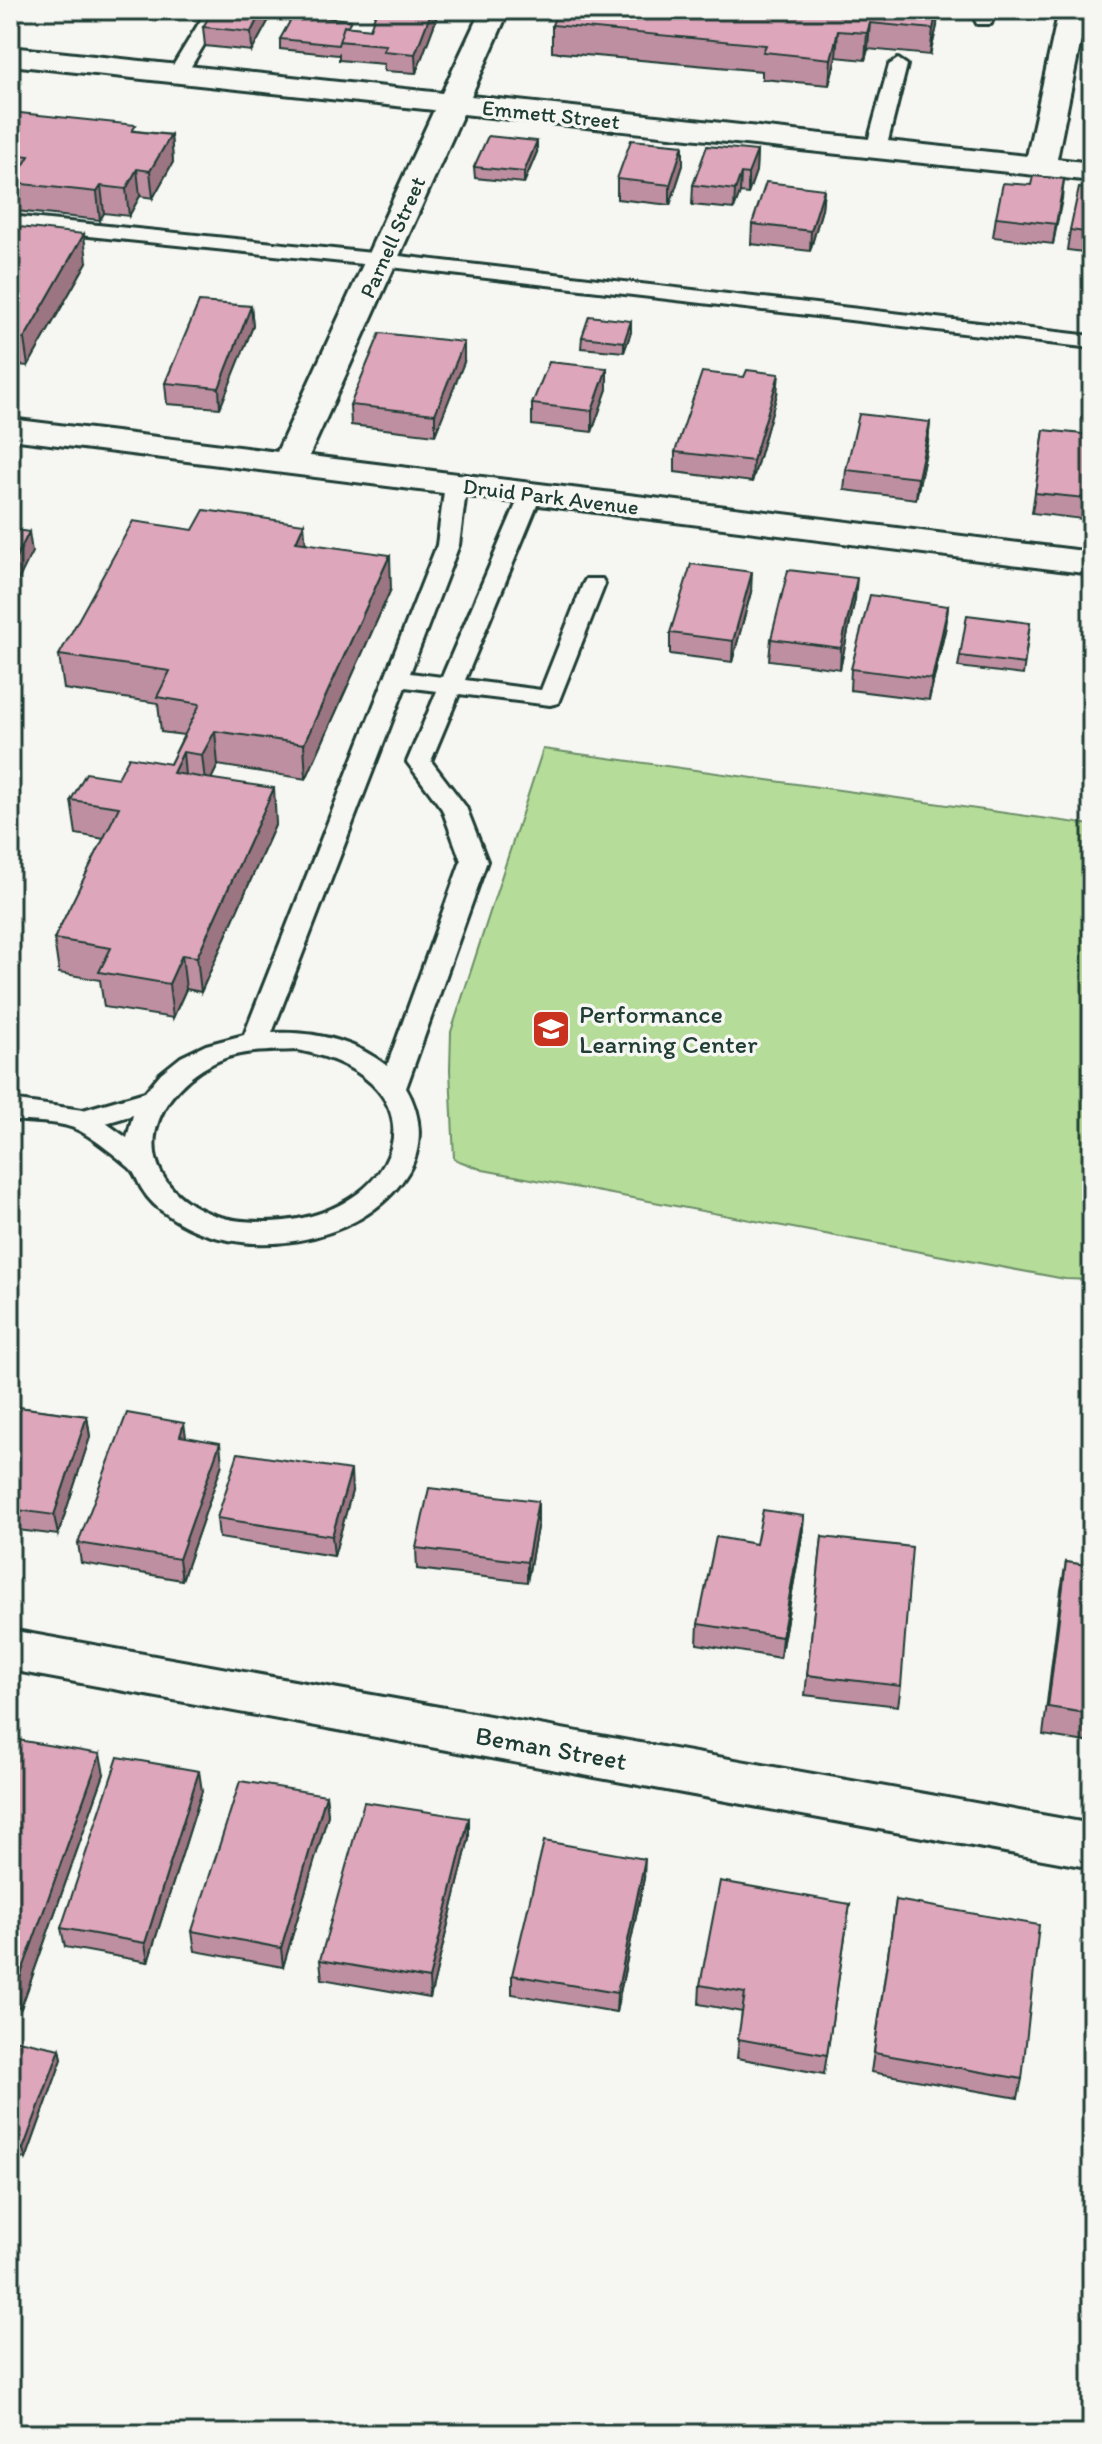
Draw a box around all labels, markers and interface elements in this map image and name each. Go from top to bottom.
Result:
street label: Emmett Street [481,94,621,135]
street label: Parnell Street [354,172,431,302]
street label: Druid Park Avenue [462,472,640,521]
place label: Performance Learning Center [579,998,758,1060]
school or university icon: Performance Learning Center [530,1008,572,1050]
street label: Beman Street [473,1719,629,1777]

